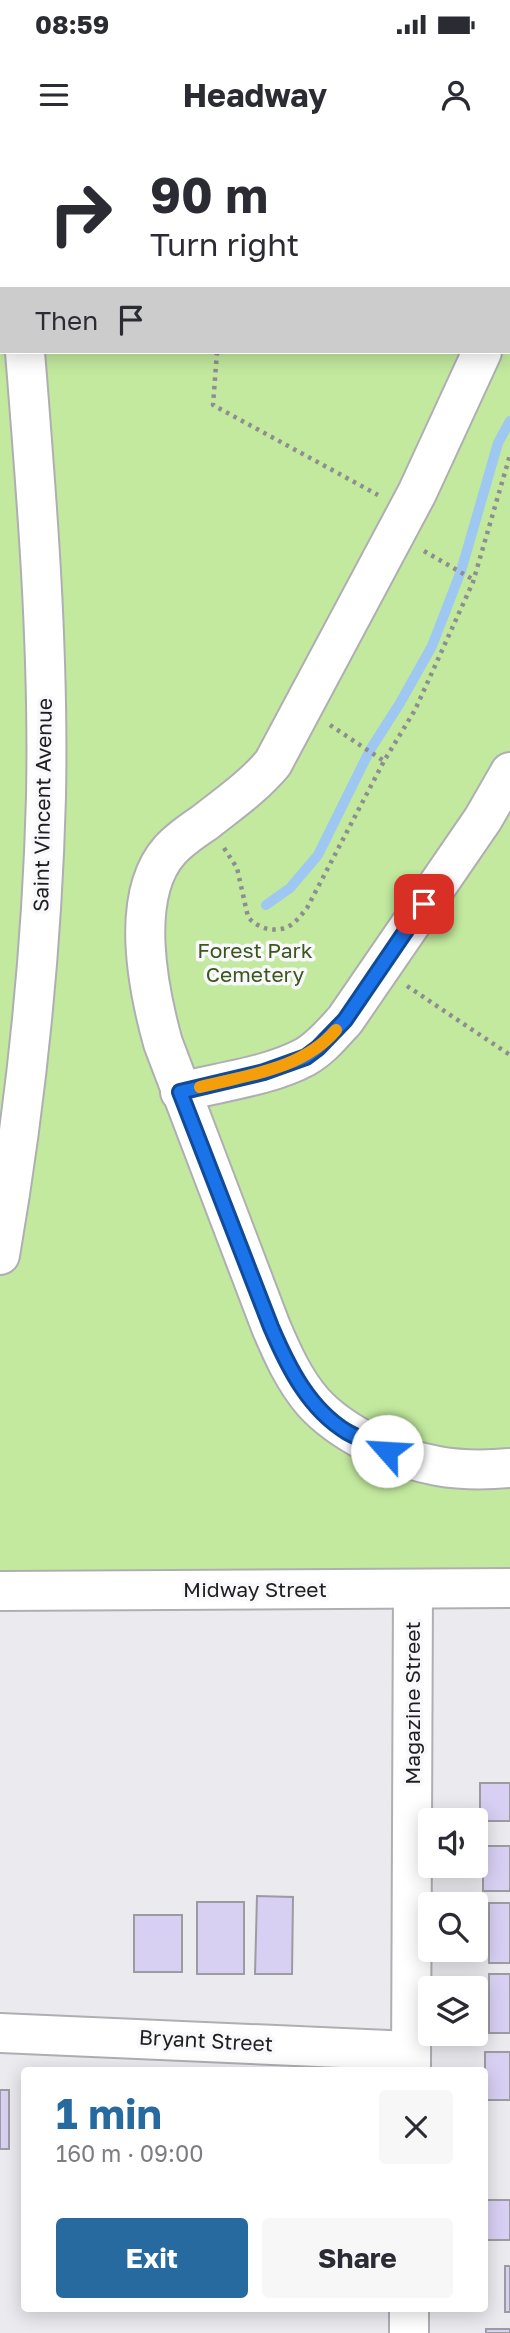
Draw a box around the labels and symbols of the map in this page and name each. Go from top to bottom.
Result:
street label: Saint Vincent Avenue [27,698,57,912]
pin [394,874,454,934]
park label: Forest Park Cemetery [197,937,313,987]
position arrow [350,1414,424,1488]
street label: Midway Street [183,1576,327,1602]
street label: Magazine Street [399,1621,425,1785]
street label: Bryant Street [138,2024,274,2057]

